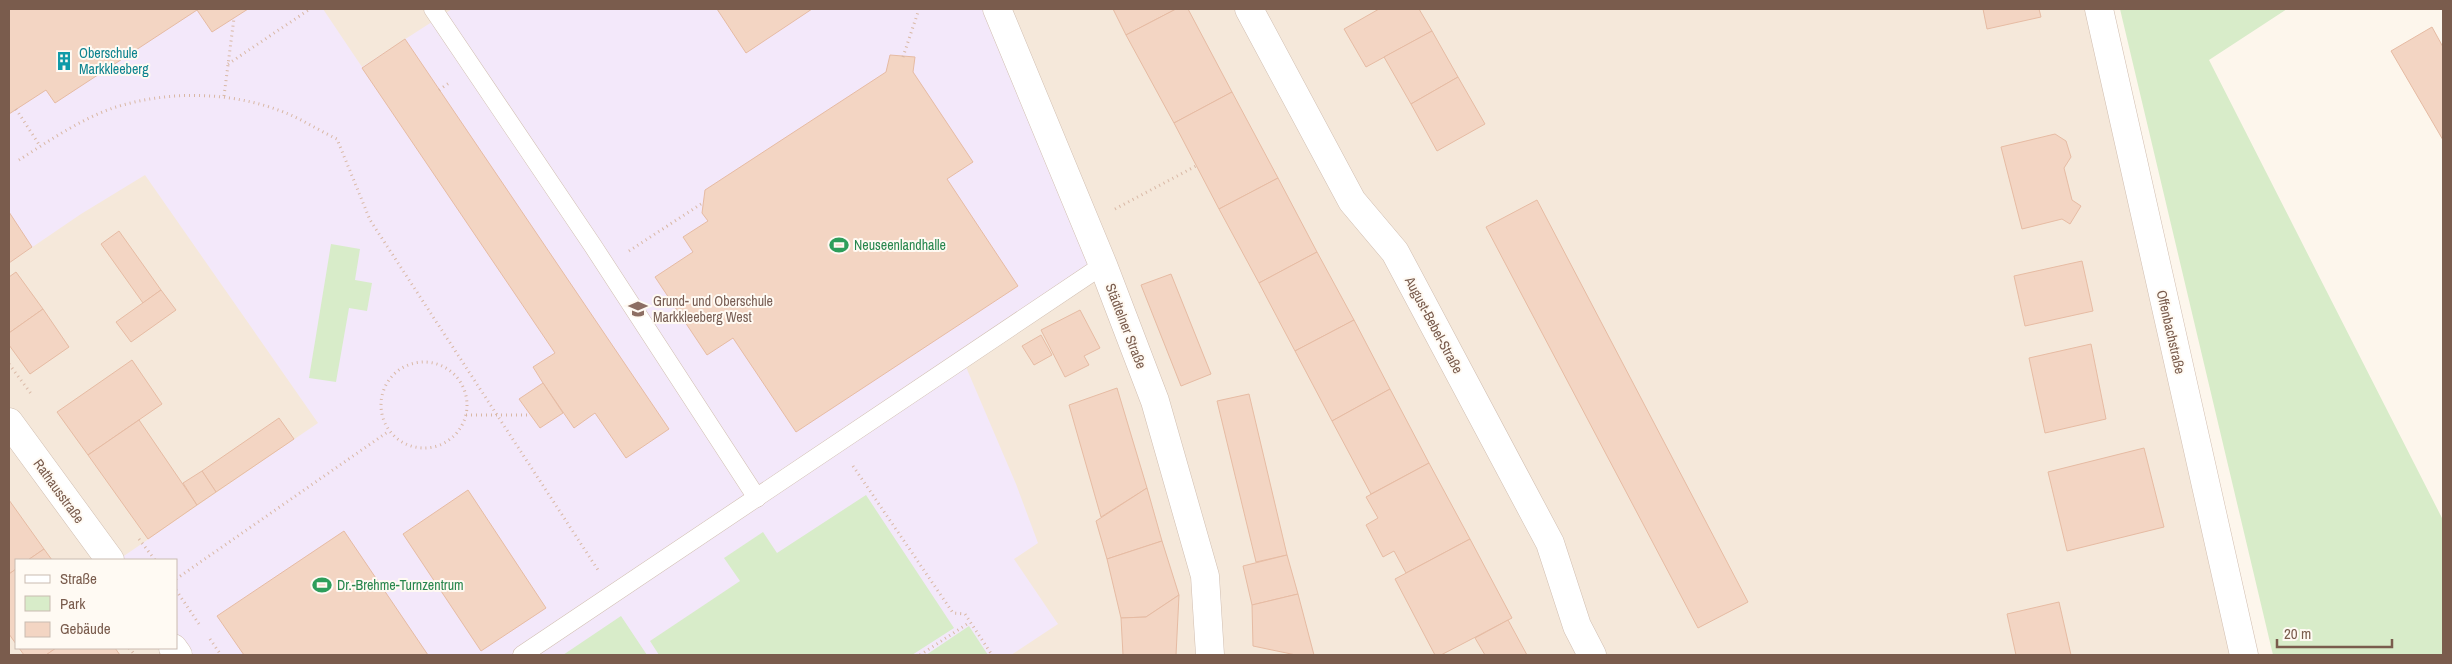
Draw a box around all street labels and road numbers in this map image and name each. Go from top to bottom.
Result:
street label: August-Bebel-Straße [1400,273,1467,377]
street label: Städtelner Straße [1101,281,1151,371]
street label: Offenbachstraße [2153,288,2189,376]
street label: Rathausstraße [30,455,88,527]

